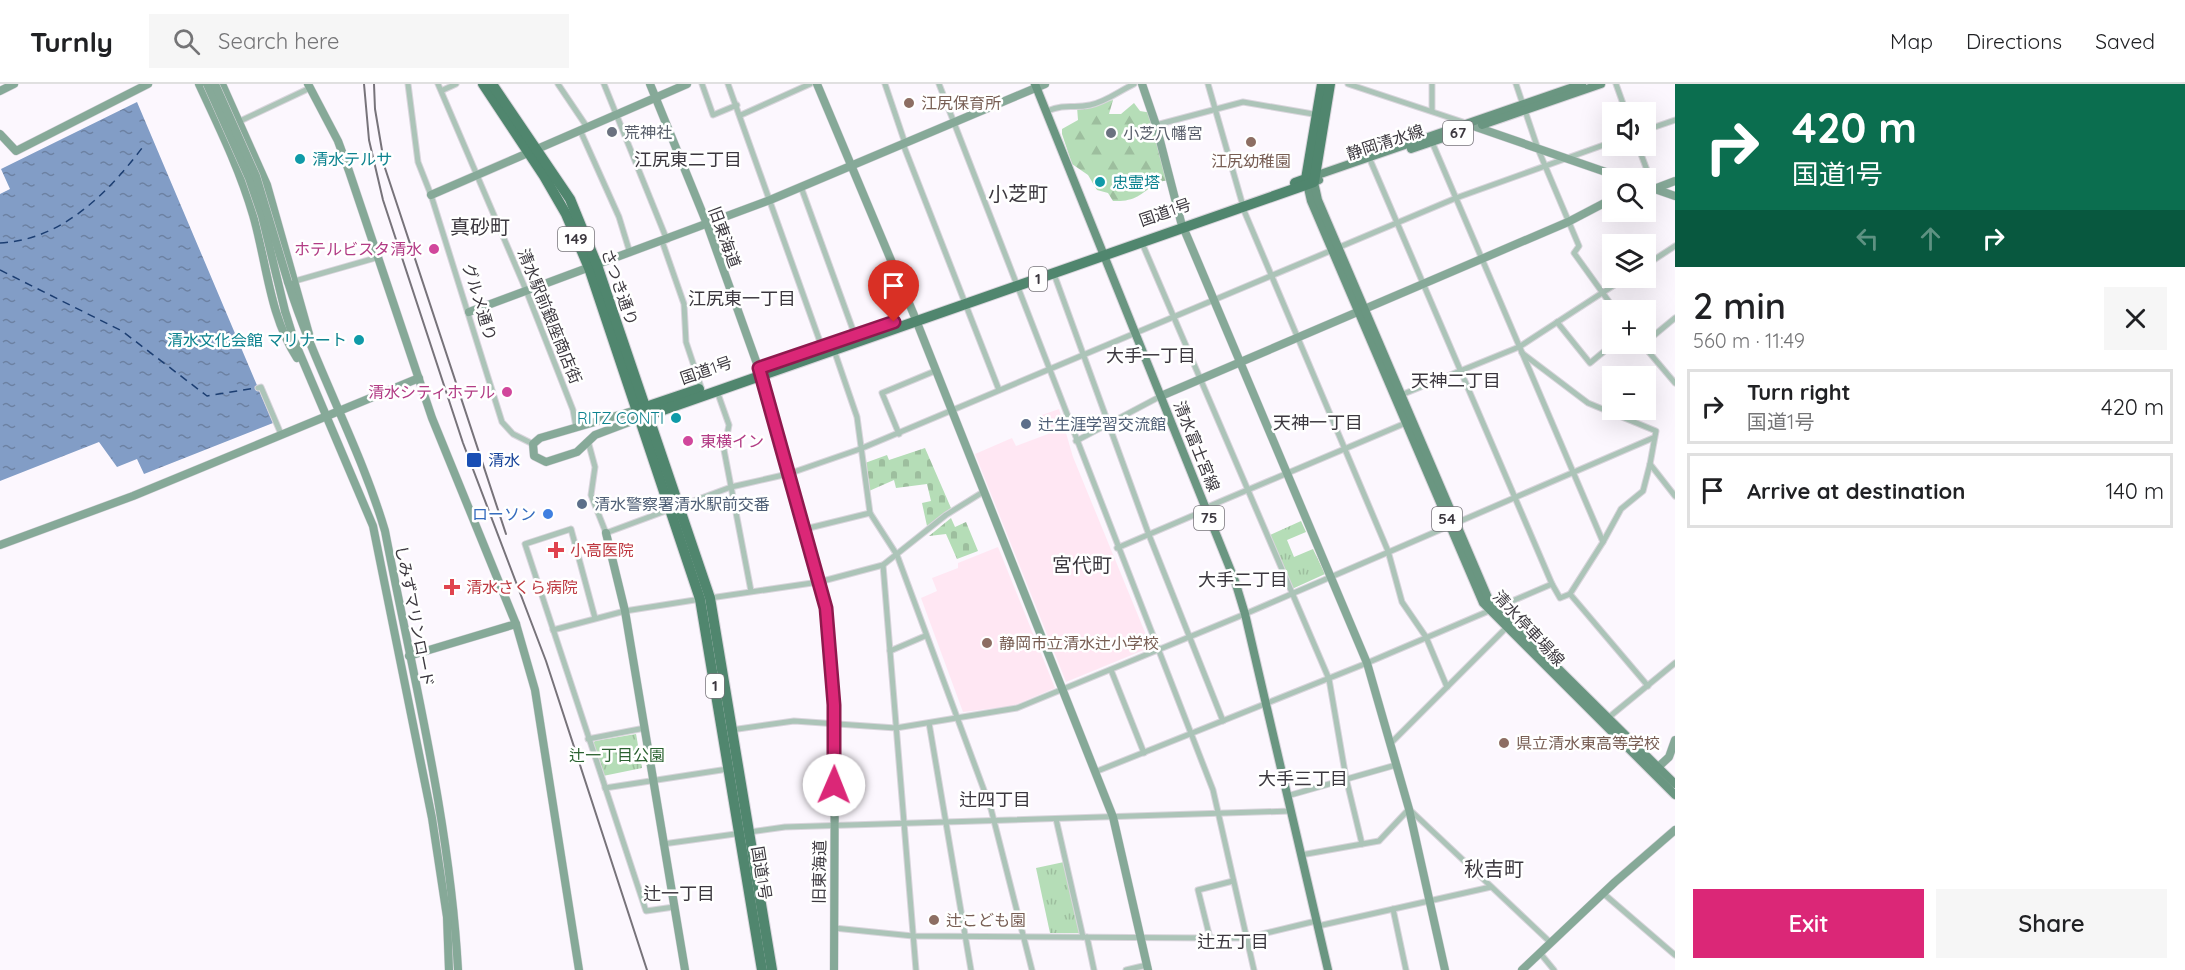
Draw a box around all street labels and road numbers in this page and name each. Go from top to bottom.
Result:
street label: 静岡清水線 [1344,120,1426,164]
road number: 67 [1443,121,1473,145]
street label: 国道1号 [1136,194,1194,230]
street label: 旧東海道 [705,204,745,270]
road number: 149 [558,227,594,251]
street label: 清水駅前銀座商店街 [514,245,586,387]
street label: さつき通り [598,246,642,328]
street label: グルメ通り [459,261,501,343]
road number: 1 [1029,267,1047,291]
street label: 国道1号 [677,352,735,388]
street label: 清水富士宮線 [1170,398,1224,494]
road number: 75 [1194,506,1224,530]
road number: 54 [1432,507,1462,531]
street label: しみずマリンロード [391,543,439,689]
street label: 清水停車場線 [1489,586,1569,670]
road number: 1 [706,674,724,698]
street label: 旧東海道 [808,840,830,904]
street label: 国道1号 [748,845,776,901]

